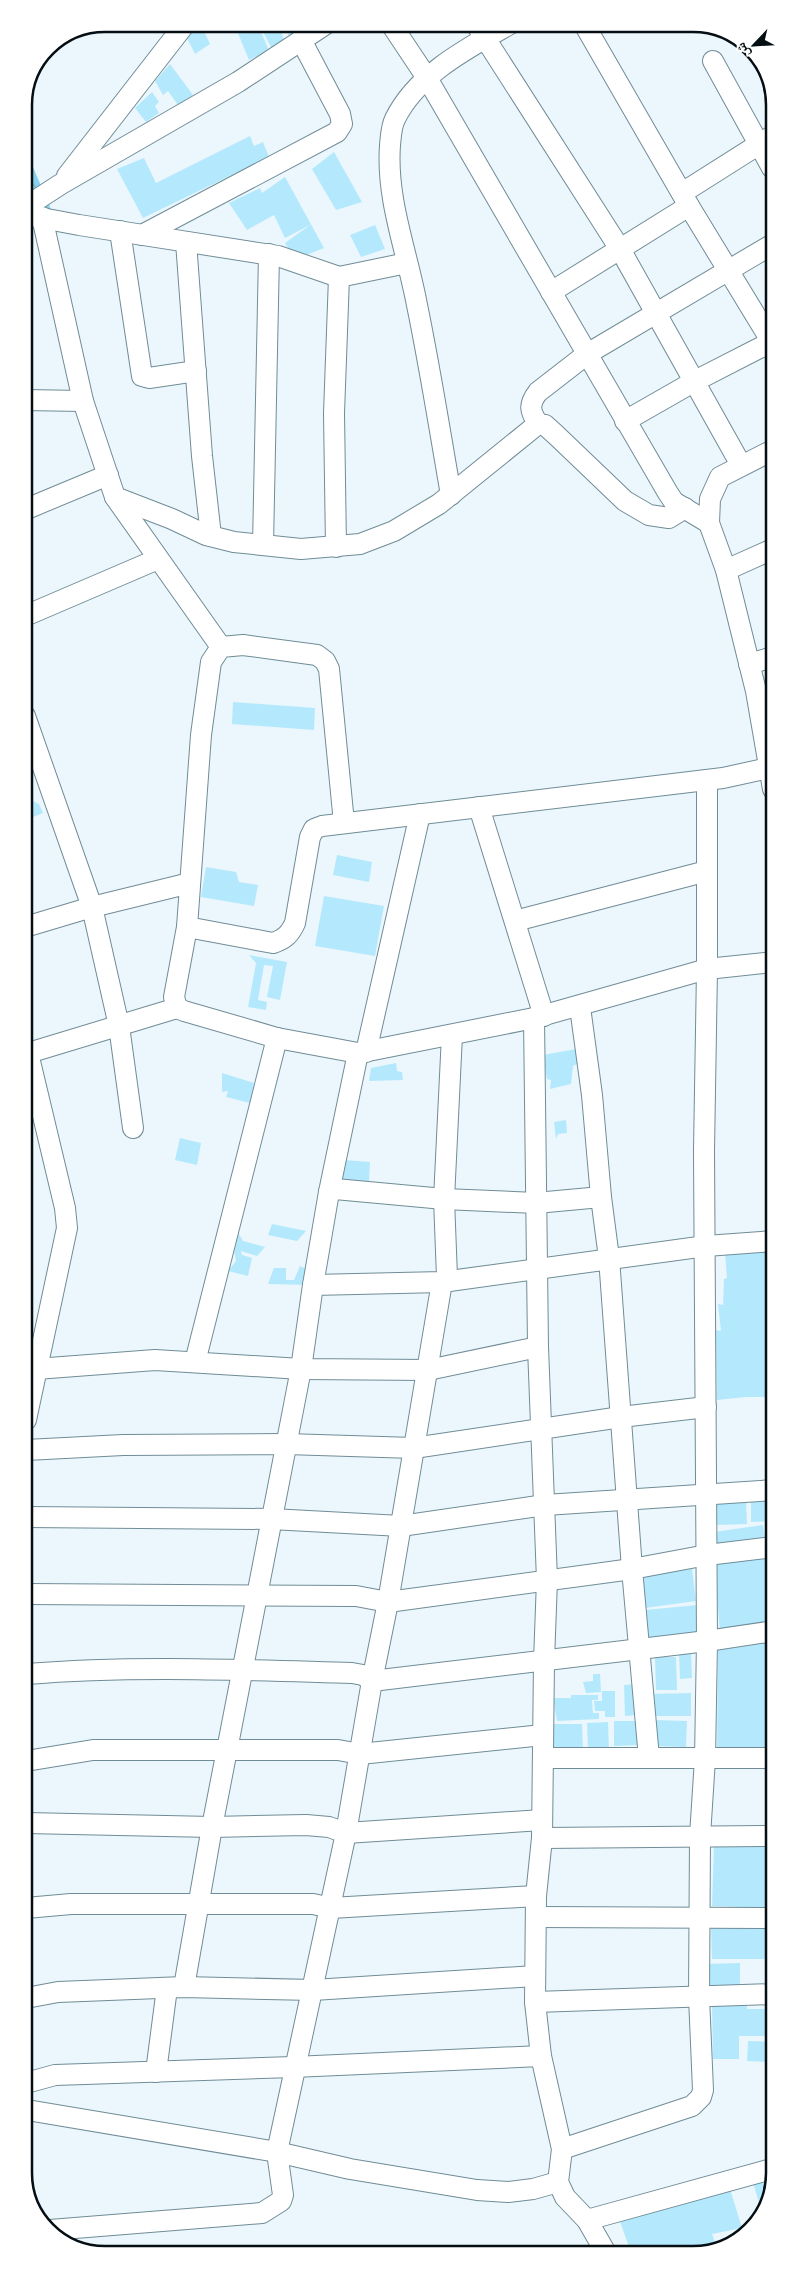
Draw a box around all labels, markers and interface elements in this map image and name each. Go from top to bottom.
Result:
north arrow [729,20,779,70]
text: ش [731,40,754,61]

